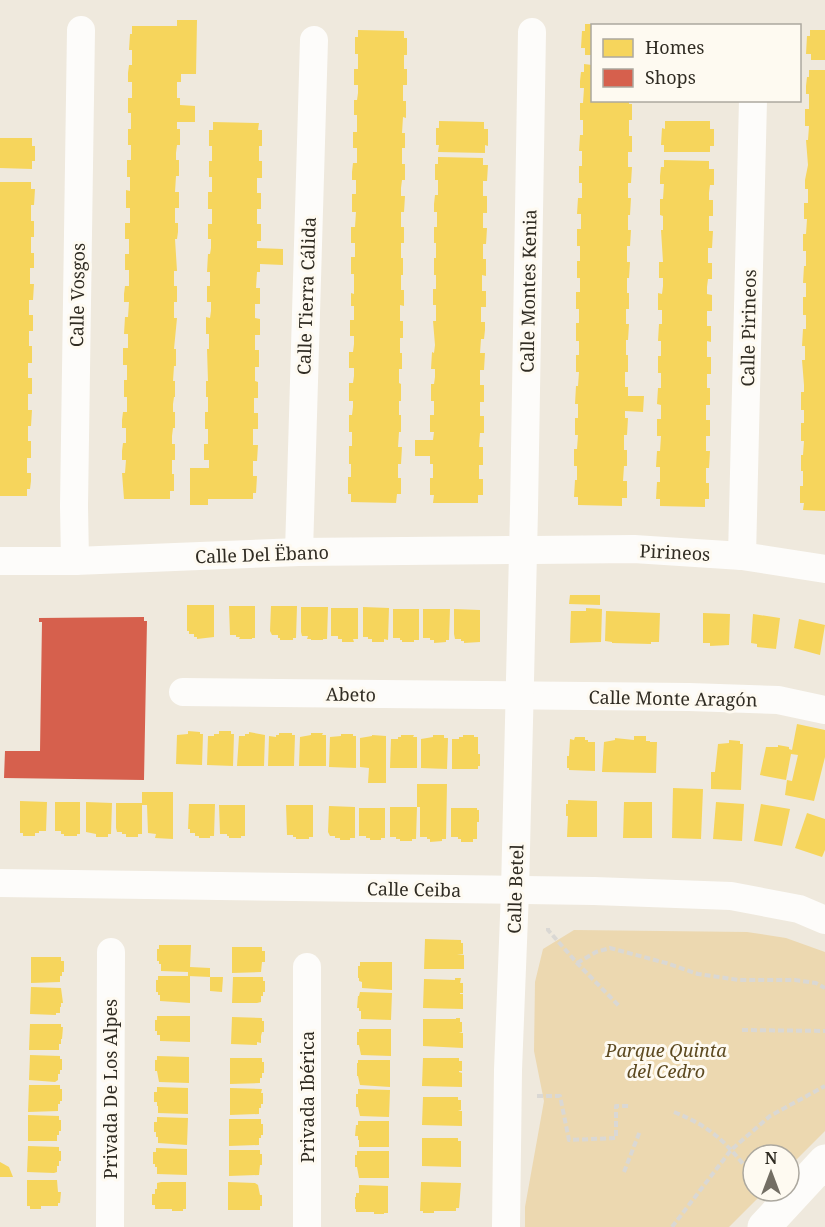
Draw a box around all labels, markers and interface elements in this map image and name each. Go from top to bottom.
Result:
legend [591,24,801,102]
text: Homes [645,35,704,59]
text: Shops [645,65,696,89]
street label: Calle Montes Kenia [515,209,541,373]
street label: Calle Tierra Cálida [291,217,321,375]
street label: Calle Vosgos [64,243,90,347]
street label: Calle Pirineos [735,269,761,387]
street label: Pirineos [639,538,711,566]
street label: Calle Del Ëbano [195,540,329,568]
street label: Abeto [326,682,376,706]
street label: Calle Monte Aragón [588,685,758,711]
street label: Calle Betel [501,843,529,934]
street label: Calle Ceiba [367,876,461,902]
street label: Privada De Los Alpes [98,999,122,1179]
street label: Privada Ibérica [295,1031,319,1163]
park label: Parque Quinta del Cedro [604,1038,727,1083]
north arrow [741,1143,801,1203]
text: N [765,1147,778,1169]

